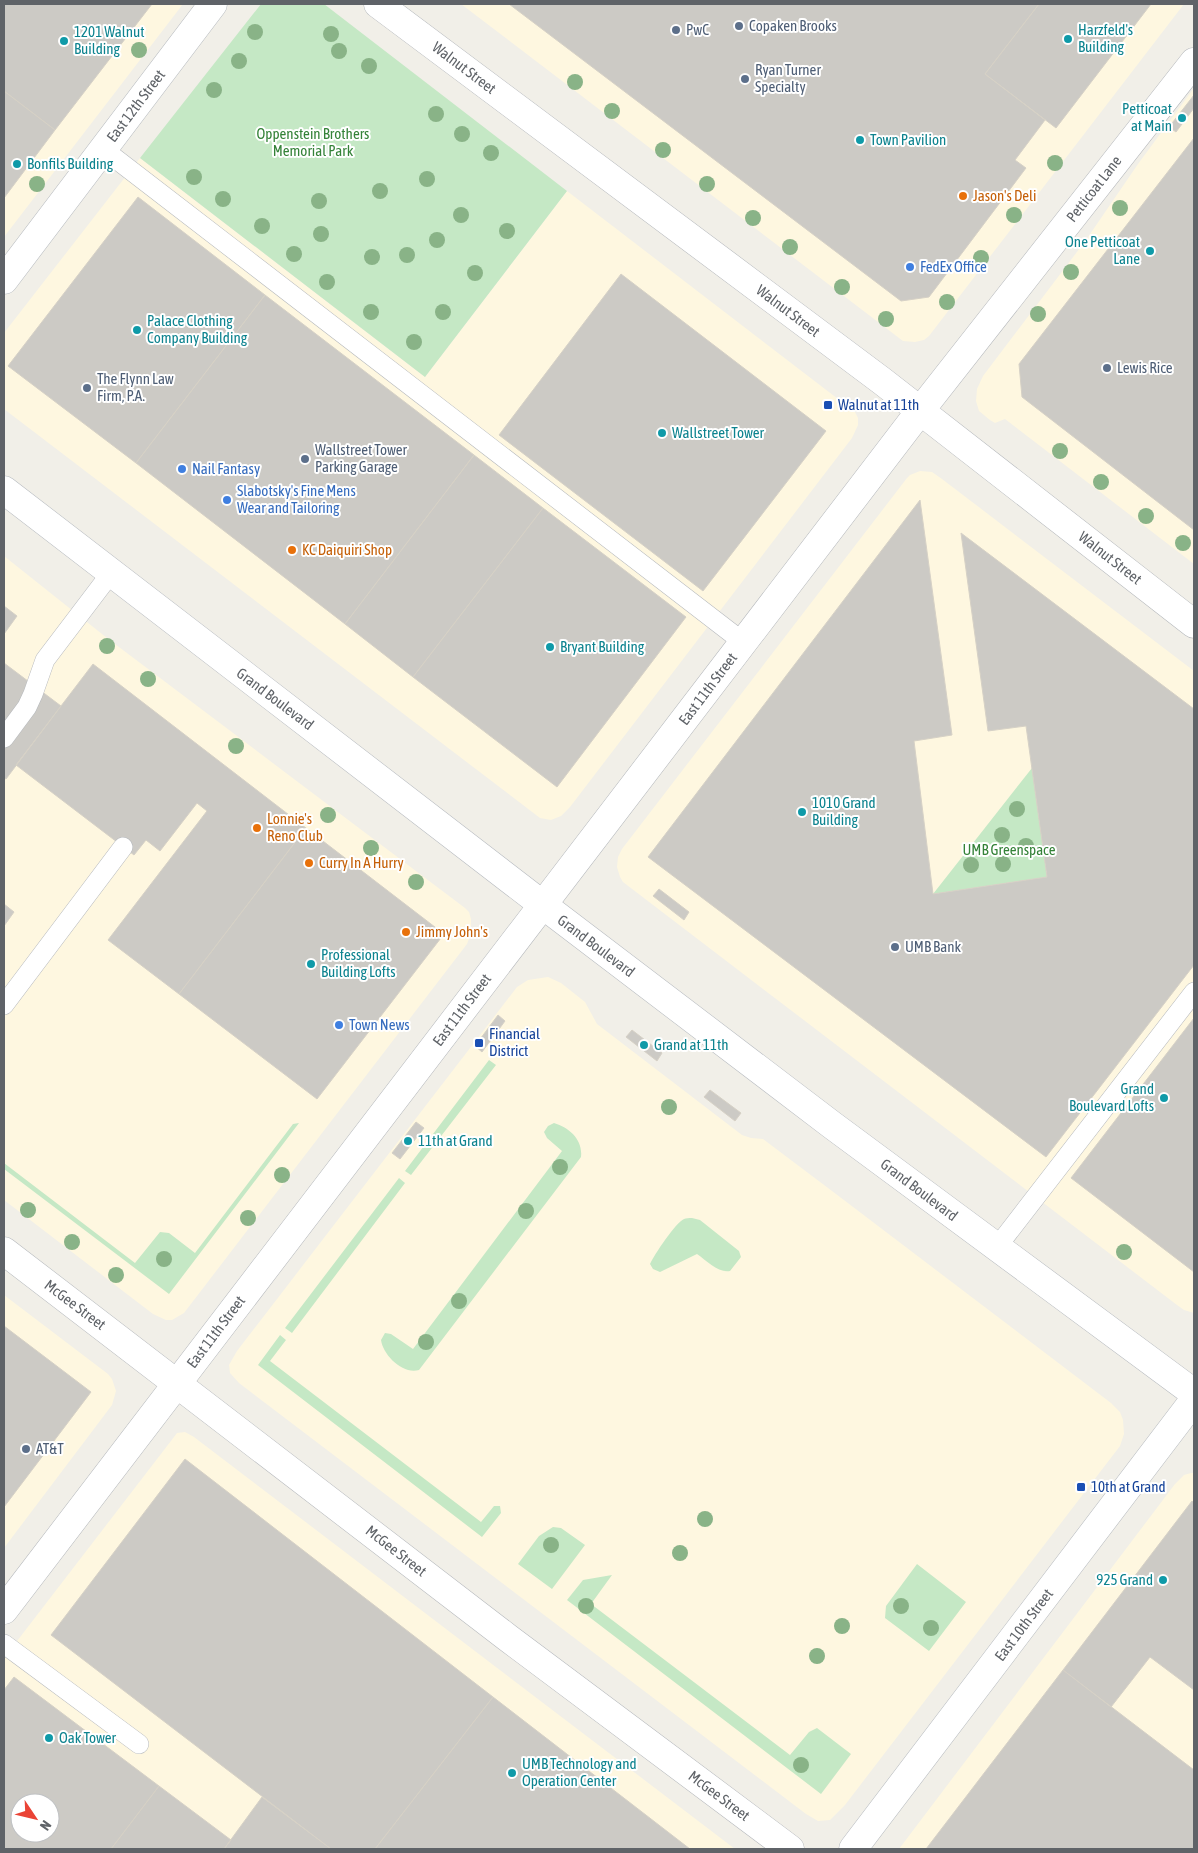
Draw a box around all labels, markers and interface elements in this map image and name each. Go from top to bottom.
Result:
place label: Copaken Brooks [749,17,837,34]
marker: Copaken Brooks [733,20,745,32]
place label: PwC [686,21,709,38]
place label: Harzfeld's Building [1078,21,1133,55]
place label: 1201 Walnut Building [74,23,144,57]
marker: PwC [670,24,682,36]
marker: Harzfeld's Building [1062,33,1074,45]
marker: 1201 Walnut Building [58,35,70,47]
street label: Walnut Street [429,38,499,97]
place label: Ryan Turner Specialty [755,61,821,95]
street label: East 12th Street [103,66,168,145]
marker: Ryan Turner Specialty [739,73,751,85]
place label: Petticoat at Main [1122,100,1172,134]
marker: Petticoat at Main [1176,112,1188,124]
park label: Oppenstein Brothers Memorial Park [257,125,369,159]
place label: Town Pavilion [870,131,946,148]
marker: Town Pavilion [854,134,866,146]
street label: Petticoat Lane [1063,152,1125,225]
place label: Bonfils Building [27,155,114,172]
marker: Bonfils Building [11,158,23,170]
place label: Jason's Deli [973,187,1037,204]
marker: Jason's Deli [957,190,969,202]
place label: One Petticoat Lane [1065,233,1140,267]
marker: One Petticoat Lane [1144,245,1156,257]
place label: FedEx Office [920,258,987,275]
marker: FedEx Office [904,261,916,273]
street label: Walnut Street [753,281,823,340]
place label: Palace Clothing Company Building [147,312,248,346]
marker: Palace Clothing Company Building [131,324,143,336]
place label: Lewis Rice [1117,359,1173,376]
marker: Lewis Rice [1101,362,1113,374]
place label: The Flynn Law Firm, P.A. [97,370,174,404]
marker: The Flynn Law Firm, P.A. [81,382,93,394]
place label: Walnut at 11th [838,396,919,413]
marker: Walnut at 11th [822,399,834,411]
place label: Wallstreet Tower [672,424,765,441]
marker: Wallstreet Tower [656,427,668,439]
place label: Wallstreet Tower Parking Garage [315,441,408,475]
marker: Wallstreet Tower Parking Garage [299,453,311,465]
place label: Nail Fantasy [192,460,260,477]
marker: Nail Fantasy [176,463,188,475]
place label: Slabotsky's Fine Mens Wear and Tailoring [237,482,356,516]
marker: Slabotsky's Fine Mens Wear and Tailoring [221,494,233,506]
street label: Walnut Street [1075,528,1145,587]
place label: KC Daiquiri Shop [302,541,392,558]
marker: KC Daiquiri Shop [286,544,298,556]
place label: Bryant Building [560,638,645,655]
marker: Bryant Building [544,641,556,653]
street label: East 11th Street [675,649,740,728]
street label: Grand Boulevard [233,664,317,733]
place label: 1010 Grand Building [812,794,876,828]
marker: 1010 Grand Building [796,806,808,818]
place label: Lonnie's Reno Club [267,810,323,844]
marker: Lonnie's Reno Club [251,822,263,834]
park label: UMB Greenspace [962,841,1056,858]
place label: Curry In A Hurry [319,854,404,871]
marker: Curry In A Hurry [303,857,315,869]
street label: Grand Boulevard [554,911,638,980]
place label: Jimmy John's [416,923,488,940]
marker: Jimmy John's [400,926,412,938]
place label: UMB Bank [905,938,961,955]
marker: UMB Bank [889,941,901,953]
place label: Professional Building Lofts [321,946,396,980]
marker: Professional Building Lofts [305,958,317,970]
street label: East 11th Street [429,970,494,1049]
place label: Town News [349,1016,410,1033]
marker: Town News [333,1019,345,1031]
place label: Financial District [489,1025,540,1059]
place label: Grand at 11th [654,1036,729,1053]
marker: Financial District [473,1037,485,1049]
marker: Grand at 11th [638,1039,650,1051]
place label: Grand Boulevard Lofts [1069,1080,1154,1114]
marker: Grand Boulevard Lofts [1158,1092,1170,1104]
place label: 11th at Grand [418,1132,493,1149]
marker: 11th at Grand [402,1135,414,1147]
street label: Grand Boulevard [877,1155,961,1224]
street label: McGee Street [41,1276,109,1333]
street label: East 11th Street [183,1292,248,1371]
place label: AT&T [36,1440,64,1457]
marker: AT&T [20,1443,32,1455]
place label: 10th at Grand [1091,1478,1166,1495]
marker: 10th at Grand [1075,1481,1087,1493]
street label: McGee Street [363,1522,430,1579]
place label: 925 Grand [1096,1571,1153,1588]
marker: 925 Grand [1157,1574,1169,1586]
street label: East 10th Street [991,1585,1056,1664]
place label: Oak Tower [59,1729,117,1746]
marker: Oak Tower [43,1732,55,1744]
place label: UMB Technology and Operation Center [522,1755,637,1789]
marker: UMB Technology and Operation Center [506,1767,518,1779]
street label: McGee Street [685,1767,753,1824]
north arrow [10,1793,60,1843]
text: N [37,1817,55,1833]

